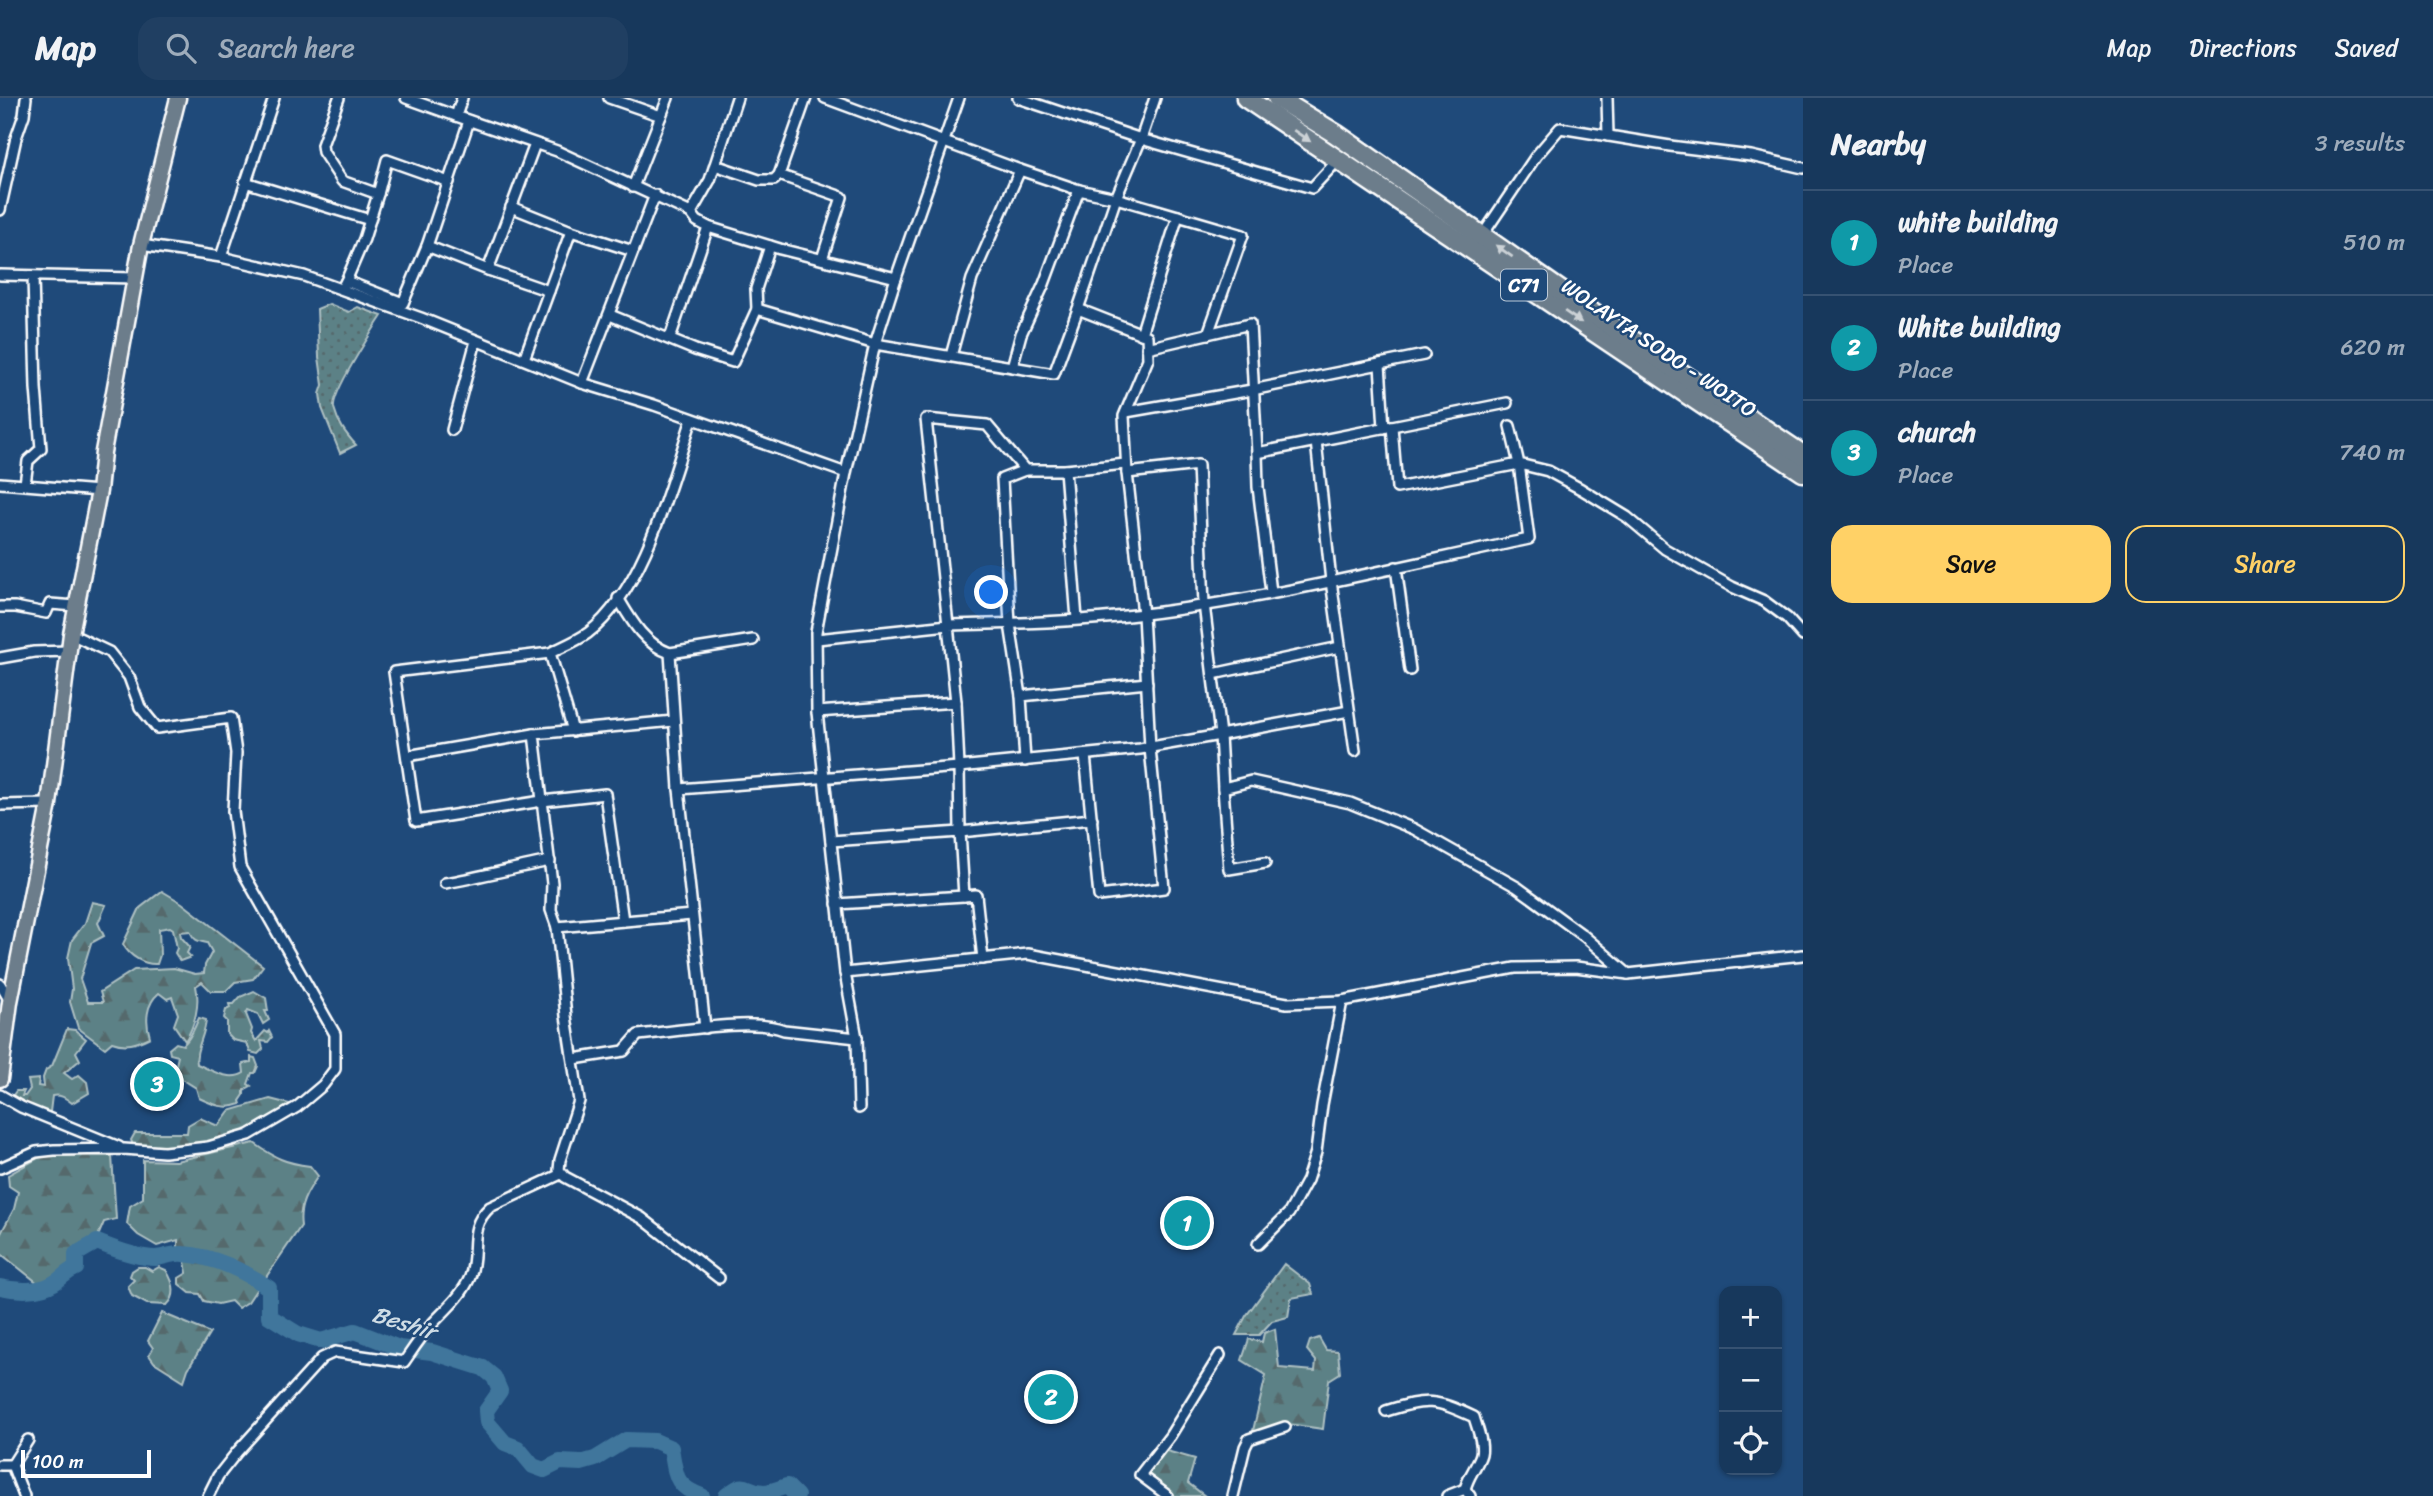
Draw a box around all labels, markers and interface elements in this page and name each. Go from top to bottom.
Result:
search box [138,17,628,80]
text: Map [35,19,96,77]
text: Search here [218,25,355,71]
text: Map [2107,27,2151,69]
text: Directions [2189,27,2297,69]
text: Saved [2335,27,2398,69]
icon: search [162,29,200,67]
text: Nearby [1831,117,1926,171]
text: 3 results [2315,123,2405,164]
one-way arrow [1293,129,1312,142]
text: white building [1898,199,2058,245]
text: 1 [1849,222,1859,263]
text: 510 m [2343,222,2405,263]
one-way arrow [1495,244,1513,258]
text: Place [1898,245,1953,286]
street label: WOLAYTA SODO - WOITO [1553,268,1765,428]
road number: C71 [1501,270,1547,300]
text: White building [1898,304,2061,350]
one-way arrow [1564,310,1582,324]
text: 2 [1847,327,1861,368]
text: 620 m [2340,327,2405,368]
text: Place [1898,350,1953,391]
text: church [1898,409,1976,455]
text: 3 [1848,432,1860,473]
text: 740 m [2339,432,2405,473]
text: Place [1898,455,1953,496]
button: Save [1831,525,2111,603]
button: Share [2125,525,2405,603]
your location [974,575,1008,609]
pin: 3 [134,1058,180,1110]
pin: 1 [1164,1197,1210,1249]
map controls [1719,1286,1782,1475]
button: + [1719,1286,1782,1349]
water label: Beshir [367,1294,444,1353]
button: − [1719,1349,1782,1412]
pin: 2 [1028,1371,1074,1423]
button: locate [1719,1412,1782,1475]
text: 100 m [32,1445,84,1478]
scale bar [21,1447,150,1479]

